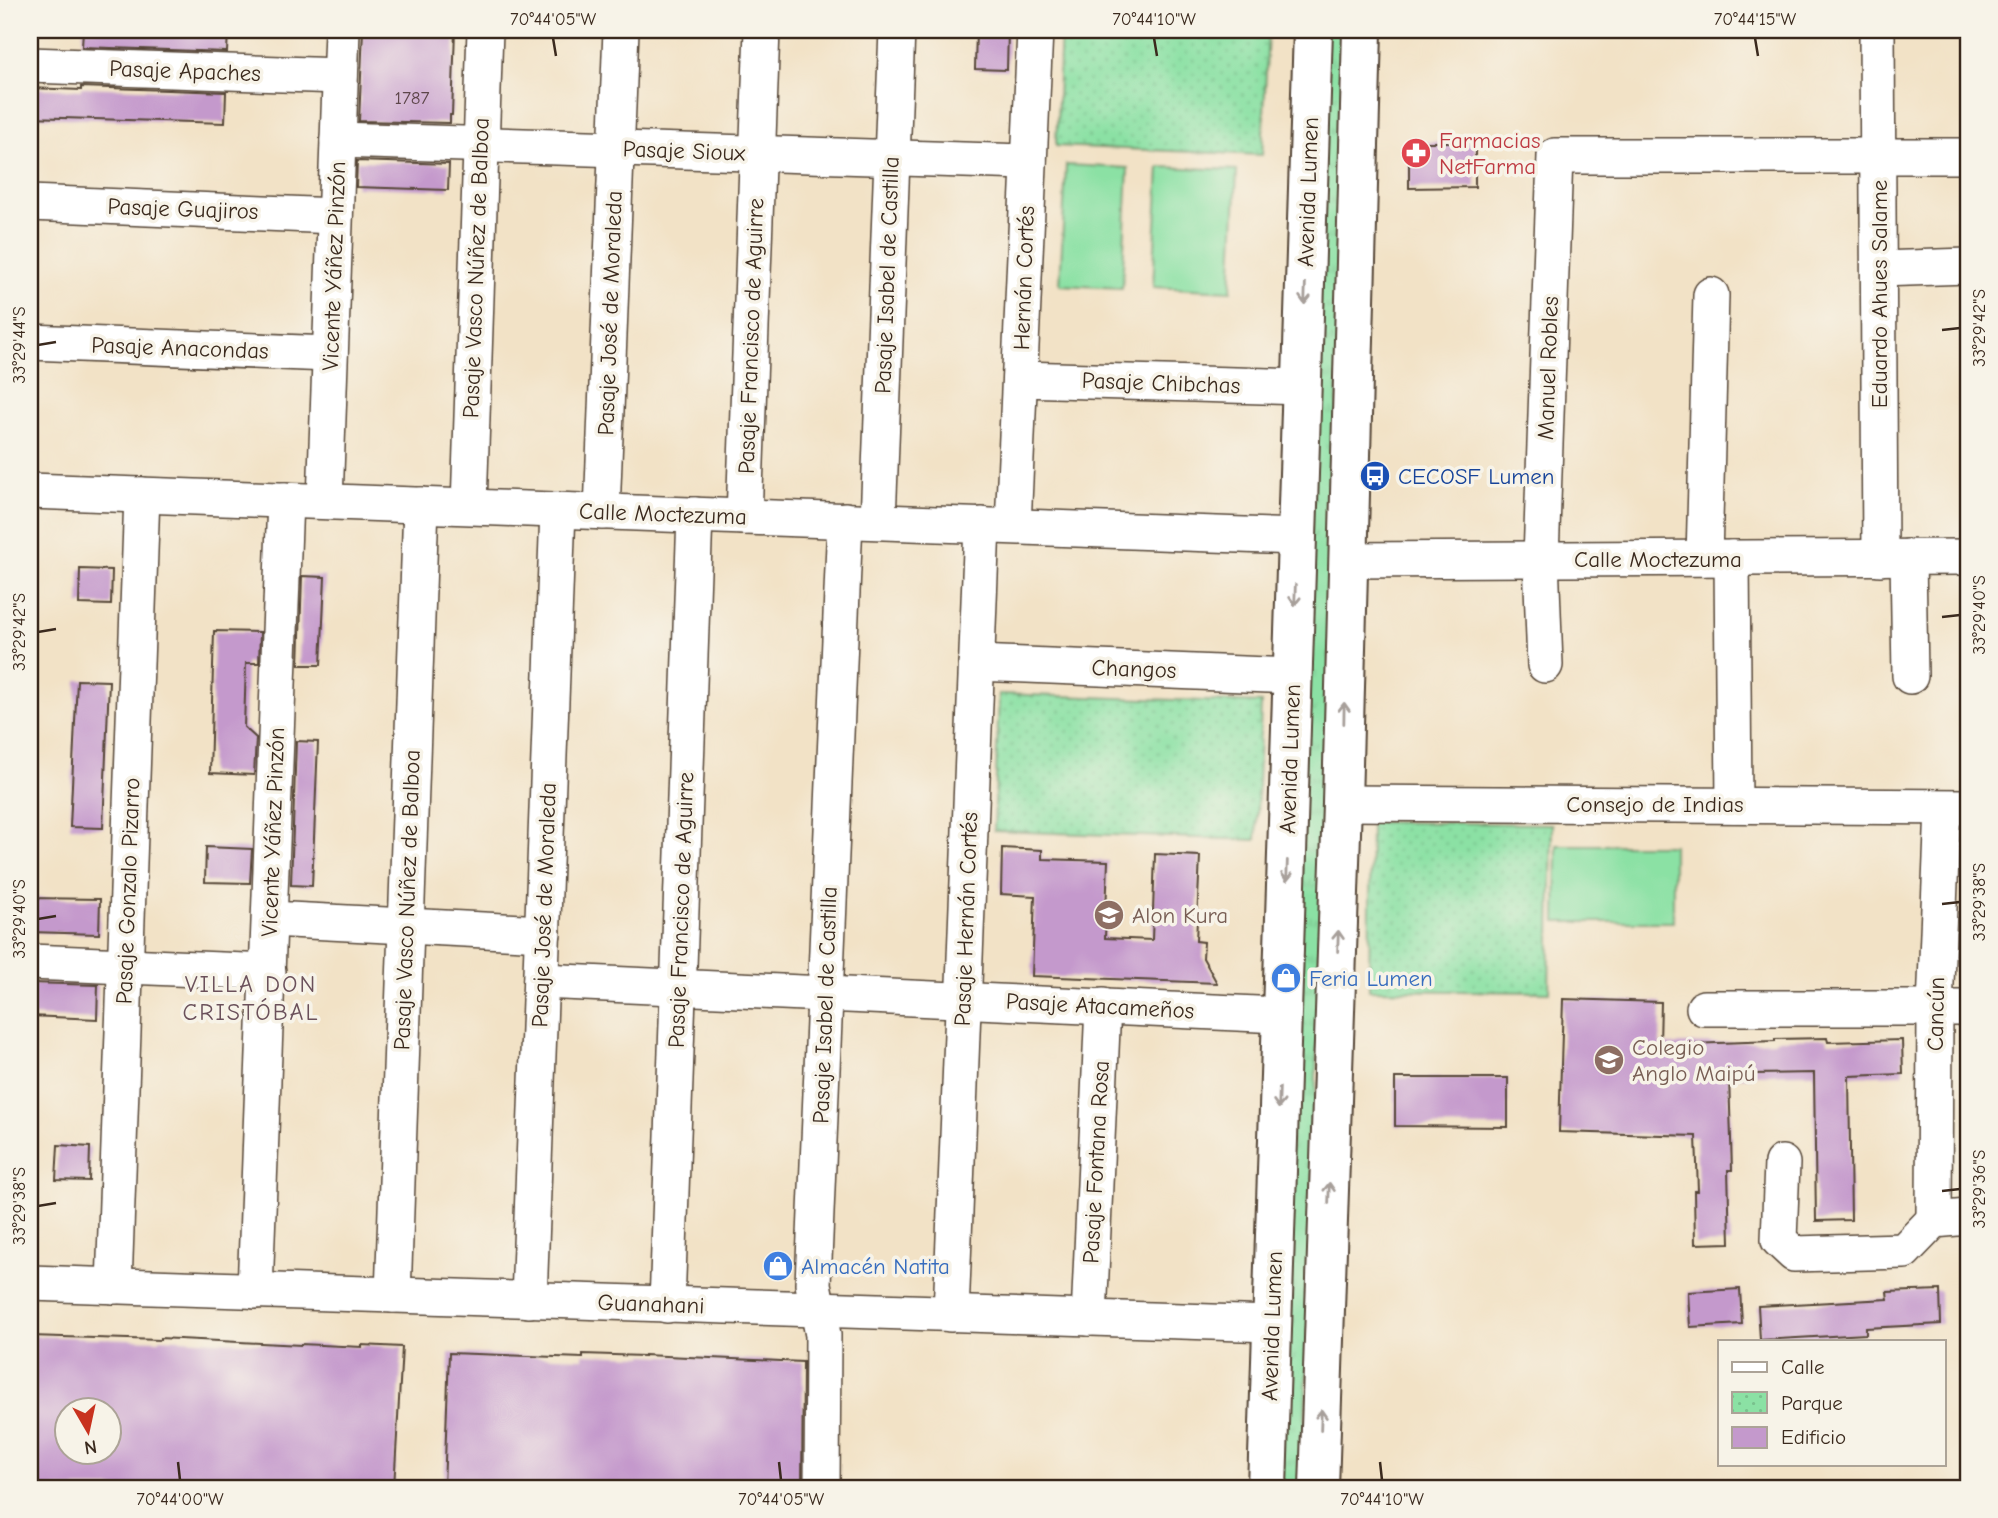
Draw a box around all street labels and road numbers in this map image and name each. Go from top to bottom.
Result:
street label: Pasaje Apaches [109,55,261,87]
street label: Pasaje Vasco Núñez de Balboa [457,117,495,419]
street label: Avenida Lumen [1292,117,1324,267]
street label: Pasaje Sioux [622,135,746,167]
street label: Pasaje Isabel de Castilla [869,156,905,394]
street label: Vicente Yáñez Pinzón [317,161,351,371]
street label: Eduardo Ahues Salame [1866,180,1893,408]
street label: Pasaje José de Moraleda [592,190,628,436]
street label: Pasaje Guajiros [107,193,259,225]
street label: Pasaje Francisco de Aguirre [733,197,769,475]
street label: Hernán Cortés [1008,205,1040,351]
street label: Manuel Robles [1532,296,1564,440]
street label: Pasaje Anacondas [91,331,269,365]
street label: Pasaje Chibchas [1081,367,1241,399]
street label: Calle Moctezuma [579,498,747,530]
street label: Calle Moctezuma [1574,546,1742,573]
street label: Changos [1091,654,1177,684]
street label: Avenida Lumen [1274,684,1306,834]
street label: Vicente Yáñez Pinzón [256,727,290,937]
street label: Pasaje Vasco Núñez de Balboa [388,749,426,1051]
street label: Pasaje Francisco de Aguirre [663,771,699,1049]
street label: Pasaje Gonzalo Pizarro [111,777,145,1005]
street label: Pasaje José de Moraleda [526,782,562,1028]
street label: Consejo de Indias [1566,791,1744,818]
street label: Pasaje Hernán Cortés [949,811,983,1027]
street label: Pasaje Isabel de Castilla [807,886,843,1124]
street label: Cancún [1922,977,1950,1051]
street label: Pasaje Atacameños [1005,988,1195,1024]
street label: Pasaje Fontana Rosa [1077,1060,1115,1264]
street label: Avenida Lumen [1256,1251,1288,1401]
street label: Guanahani [597,1289,705,1319]

